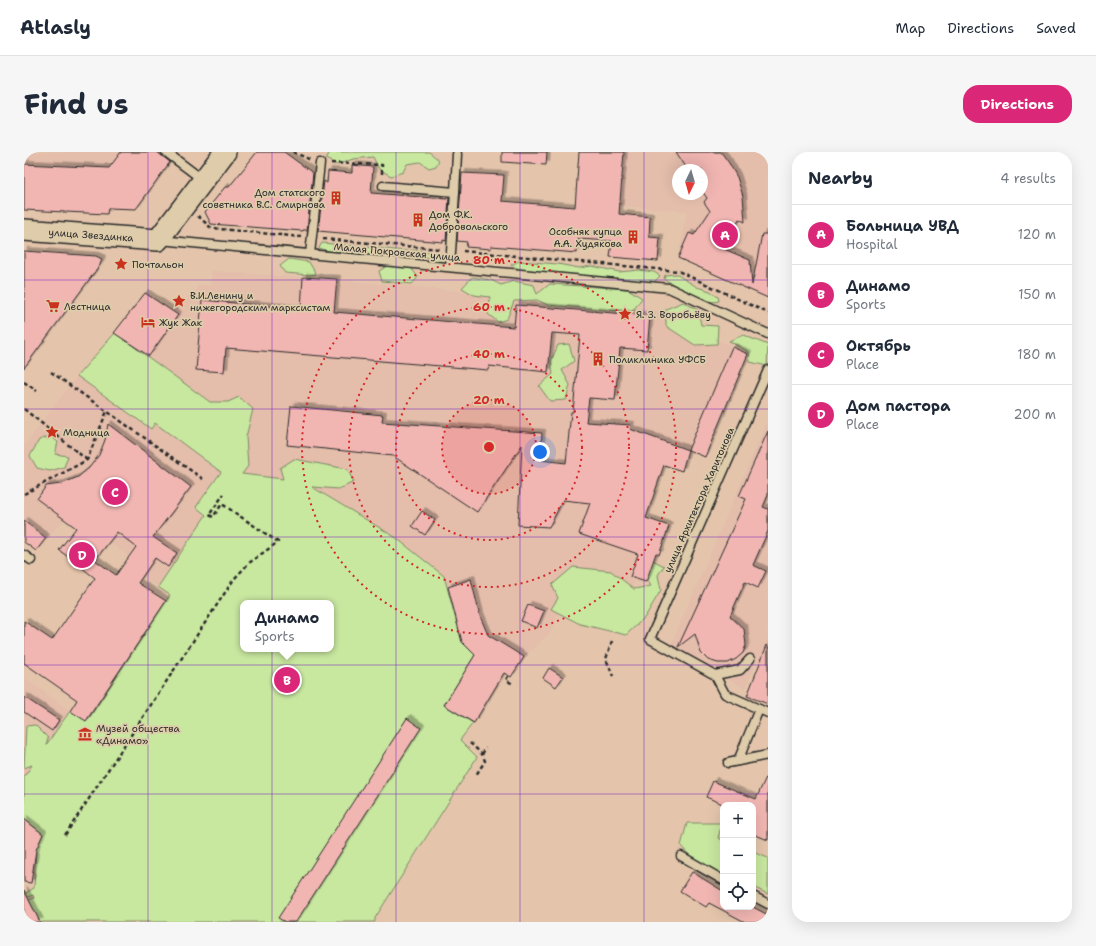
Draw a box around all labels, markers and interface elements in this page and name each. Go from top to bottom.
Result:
text: Atlasly [20,15,91,40]
text: Map [896,19,926,37]
text: Directions [948,19,1014,37]
text: Saved [1036,19,1076,37]
text: Find us [24,85,129,123]
button: Directions [963,85,1072,123]
north arrow [672,164,708,200]
text: Nearby [808,167,873,189]
text: 4 results [1000,170,1056,187]
place label: Дом статского советника В.С. Смирнова [202,186,326,211]
building icon: Дом статского советника В.С. Смирнова [328,190,344,206]
place label: Дом Ф.К. Добровольского [429,208,508,233]
building icon: Дом Ф.К. Добровольского [410,212,426,228]
text: Больница УВД [846,216,959,236]
pin: A [712,220,738,250]
place label: Особняк купца А.А. Худякова [549,225,623,250]
street label: улица Звездинка [48,226,135,245]
text: A [816,226,826,243]
text: 120 m [1018,226,1056,243]
building icon: Особняк купца А.А. Худякова [625,229,641,245]
text: Hospital [846,236,897,253]
street label: Малая Покровская улица [333,240,462,264]
text: 80 m [473,252,505,268]
place icon: Почтальон [113,256,129,272]
place label: Почтальон [132,258,184,271]
text: Динамо [846,276,911,296]
text: B [817,286,825,303]
text: 150 m [1018,286,1056,303]
place label: В.И.Ленину и нижегородским марксистам [190,289,331,314]
place icon: В.И.Ленину и нижегородским марксистам [171,293,187,309]
text: Sports [846,296,886,313]
supermarket icon: Лестница [45,298,61,314]
text: 60 m [473,299,505,315]
place label: Лестница [64,300,112,313]
place icon: Я. З. Воробьёву [617,306,633,322]
place label: Я. З. Воробьёву [636,308,711,321]
hotel icon: Жук Жак [140,314,156,330]
place label: Жук Жак [159,316,203,329]
text: Октябрь [846,336,911,356]
text: 40 m [473,346,505,362]
text: C [817,346,825,363]
text: 180 m [1017,346,1056,363]
building icon: Поликлиника УФСБ [590,351,606,367]
place label: Поликлиника УФСБ [609,353,706,366]
text: Place [846,356,879,373]
text: 20 m [473,392,505,408]
text: Дом пастора [846,396,950,416]
text: D [816,406,826,423]
text: 200 m [1014,406,1056,423]
text: Place [846,416,879,433]
place icon: Модница [44,424,60,440]
street label: улица Архитектора Харитонова [661,424,737,575]
place label: Модница [63,426,110,439]
centre of rings [482,440,496,454]
your location [530,442,550,462]
pin: C [102,477,128,507]
pin: D [69,540,95,570]
popup [240,600,334,652]
text: Динамо [255,608,319,628]
text: Sports [255,628,295,645]
pin: B [274,665,300,695]
place label: Музей общества «Динамо» [96,722,181,747]
museum icon: Музей общества «Динамо» [77,726,93,742]
map controls [720,802,756,910]
button: + [720,802,756,838]
button: − [720,838,756,874]
button: locate [720,874,756,910]

